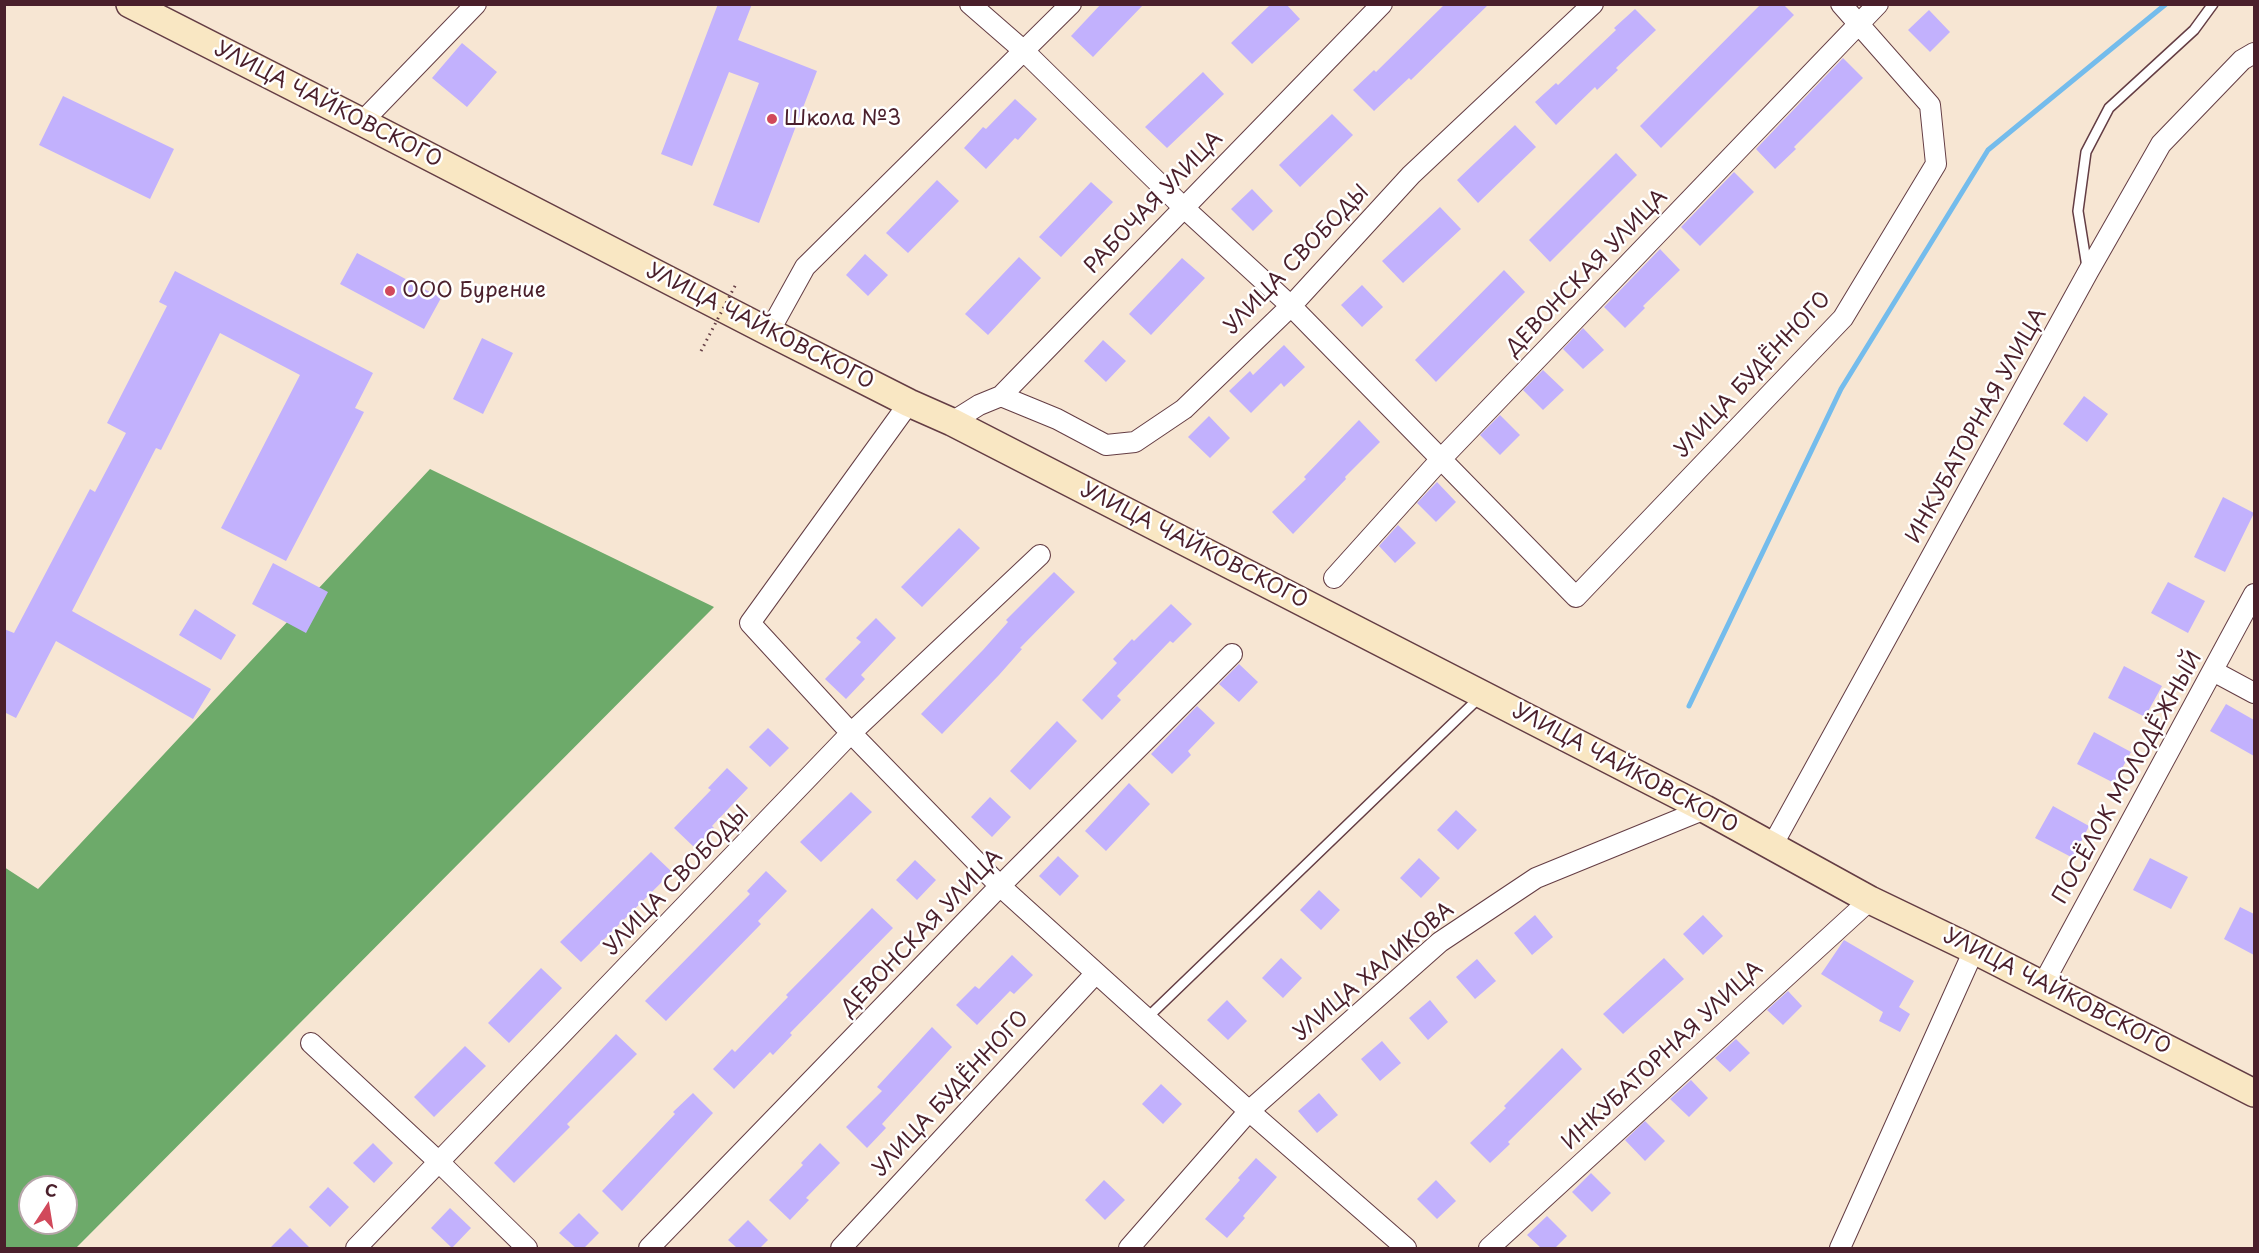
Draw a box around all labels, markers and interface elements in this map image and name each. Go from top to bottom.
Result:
street label: УЛИЦА ЧАЙКОВСКОГО [210,37,446,173]
place label: Школа №3 [784,106,901,132]
marker: Школа №3 [765,112,779,126]
street label: РАБОЧАЯ УЛИЦА [1080,127,1228,279]
street label: УЛИЦА СВОБОДЫ [1219,180,1375,340]
street label: ДЕВОНСКАЯ УЛИЦА [1501,185,1673,361]
street label: УЛИЦА ЧАЙКОВСКОГО [642,259,878,395]
place label: ООО Бурение [402,278,546,304]
marker: ООО Бурение [383,284,397,298]
street label: УЛИЦА БУДЁННОГО [1670,287,1836,463]
street label: ИНКУБАТОРНАЯ УЛИЦА [1902,304,2052,548]
street label: УЛИЦА ЧАЙКОВСКОГО [1076,478,1312,614]
street label: ПОСЁЛОК МОЛОДЁЖНЫЙ [2048,647,2208,909]
street label: УЛИЦА ЧАЙКОВСКОГО [1508,699,1742,839]
street label: УЛИЦА СВОБОДЫ [599,801,755,961]
street label: ДЕВОНСКАЯ УЛИЦА [836,845,1008,1021]
street label: УЛИЦА ХАЛИКОВА [1289,898,1459,1046]
street label: УЛИЦА ЧАЙКОВСКОГО [1939,924,2175,1060]
street label: ИНКУБАТОРНАЯ УЛИЦА [1558,957,1768,1155]
street label: УЛИЦА БУДЁННОГО [868,1006,1034,1182]
north arrow [18,1175,78,1235]
text: С [43,1176,60,1202]

